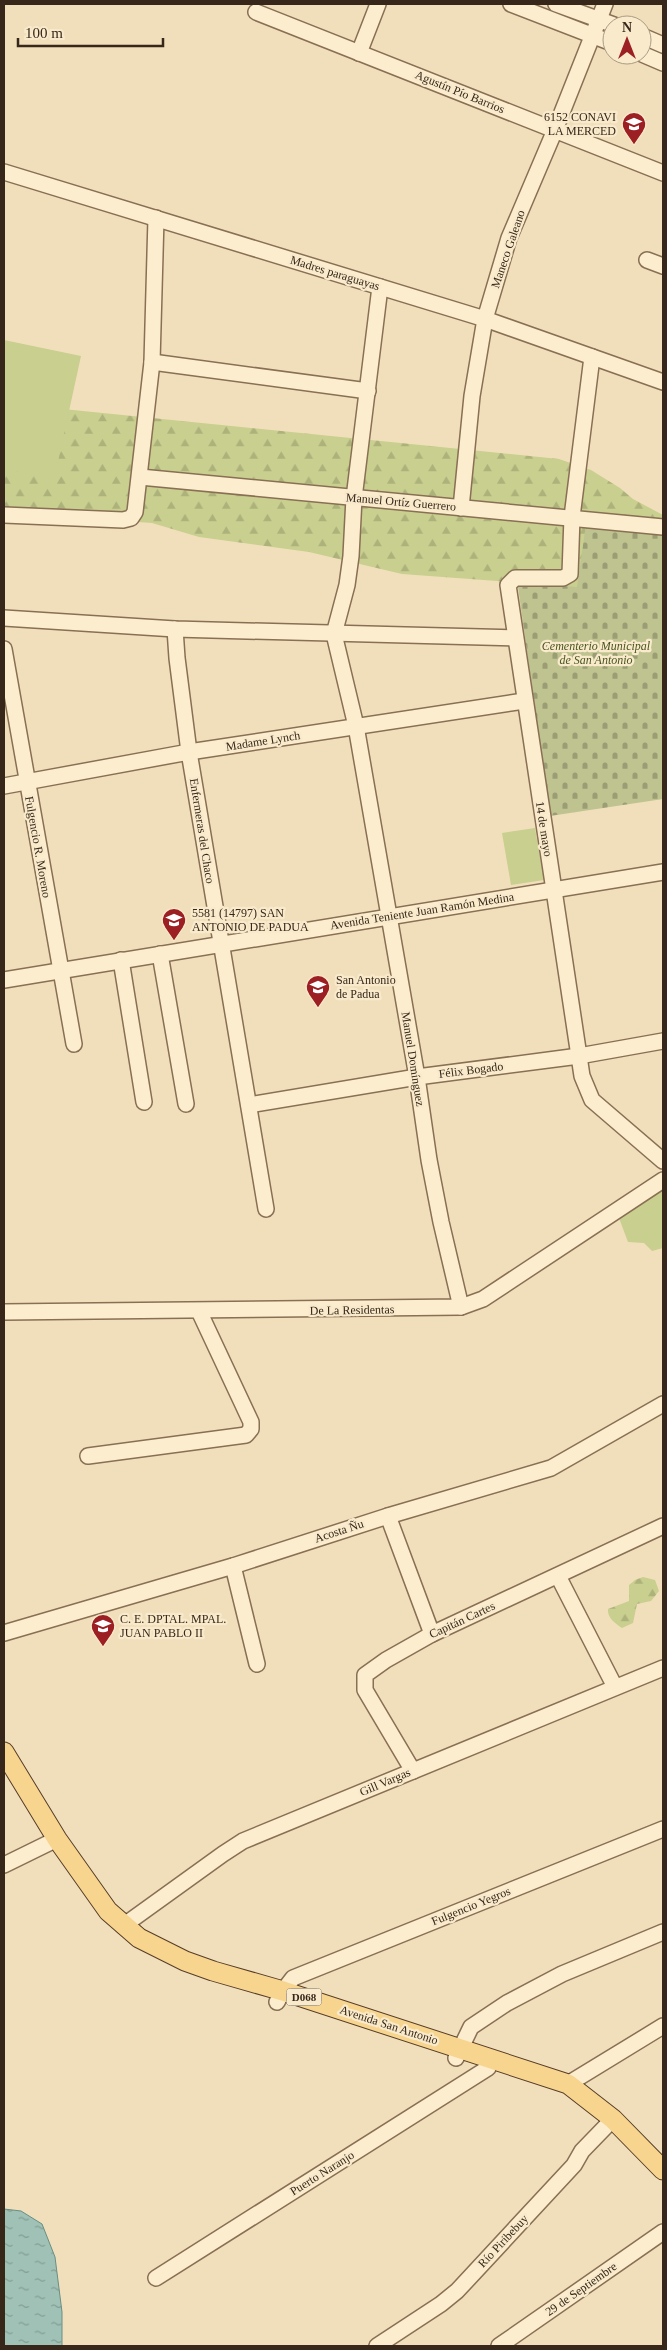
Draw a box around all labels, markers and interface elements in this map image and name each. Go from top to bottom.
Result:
scale bar [18,15,162,47]
north arrow [602,15,652,65]
text: N [622,20,632,35]
text: 100 m [25,25,63,41]
street label: Agustín Pío Barrios [413,68,507,116]
place label: 6152 CONAVI LA MERCED [544,110,616,138]
school or university icon: 6152 CONAVI LA MERCED [621,111,647,145]
street label: Maneco Galeano [488,208,528,290]
street label: Madres paraguayas [289,253,382,293]
street label: Manuel Ortíz Guerrero [345,490,457,514]
park label: Cementerio Municipal de San Antonio [542,639,651,667]
street label: Madame Lynch [225,728,301,754]
street label: Enfermeras del Chaco [187,777,217,885]
street label: Fulgencio R. Moreno [22,795,54,899]
street label: 14 de mayo [533,800,555,858]
street label: Avenida Teniente Juan Ramón Medina [329,889,516,932]
place label: 5581 (14797) SAN ANTONIO DE PADUA [192,906,309,934]
school or university icon: 5581 (14797) SAN ANTONIO DE PADUA [161,907,187,941]
place label: San Antonio de Padua [336,973,396,1001]
school or university icon: San Antonio de Padua [305,974,331,1008]
street label: Manuel Domínguez [399,1011,427,1107]
street label: Félix Bogado [438,1059,504,1081]
street label: De La Residentas [310,1302,395,1318]
street label: Acosta Ñu [313,1516,365,1546]
street label: Capitán Cartes [427,1599,497,1641]
place label: C. E. DPTAL. MPAL. JUAN PABLO II [120,1612,226,1640]
school or university icon: C. E. DPTAL. MPAL. JUAN PABLO II [90,1613,116,1647]
street label: Gill Vargas [357,1765,413,1799]
street label: Fulgencio Yegros [429,1884,513,1928]
road number: D068 [286,1988,322,2005]
street label: Avenida San Antonio [338,2003,440,2047]
street label: Puerto Naranjo [287,2148,357,2198]
street label: Río Piribebuy [475,2212,531,2270]
street label: 29 de Septiembre [543,2259,619,2319]

